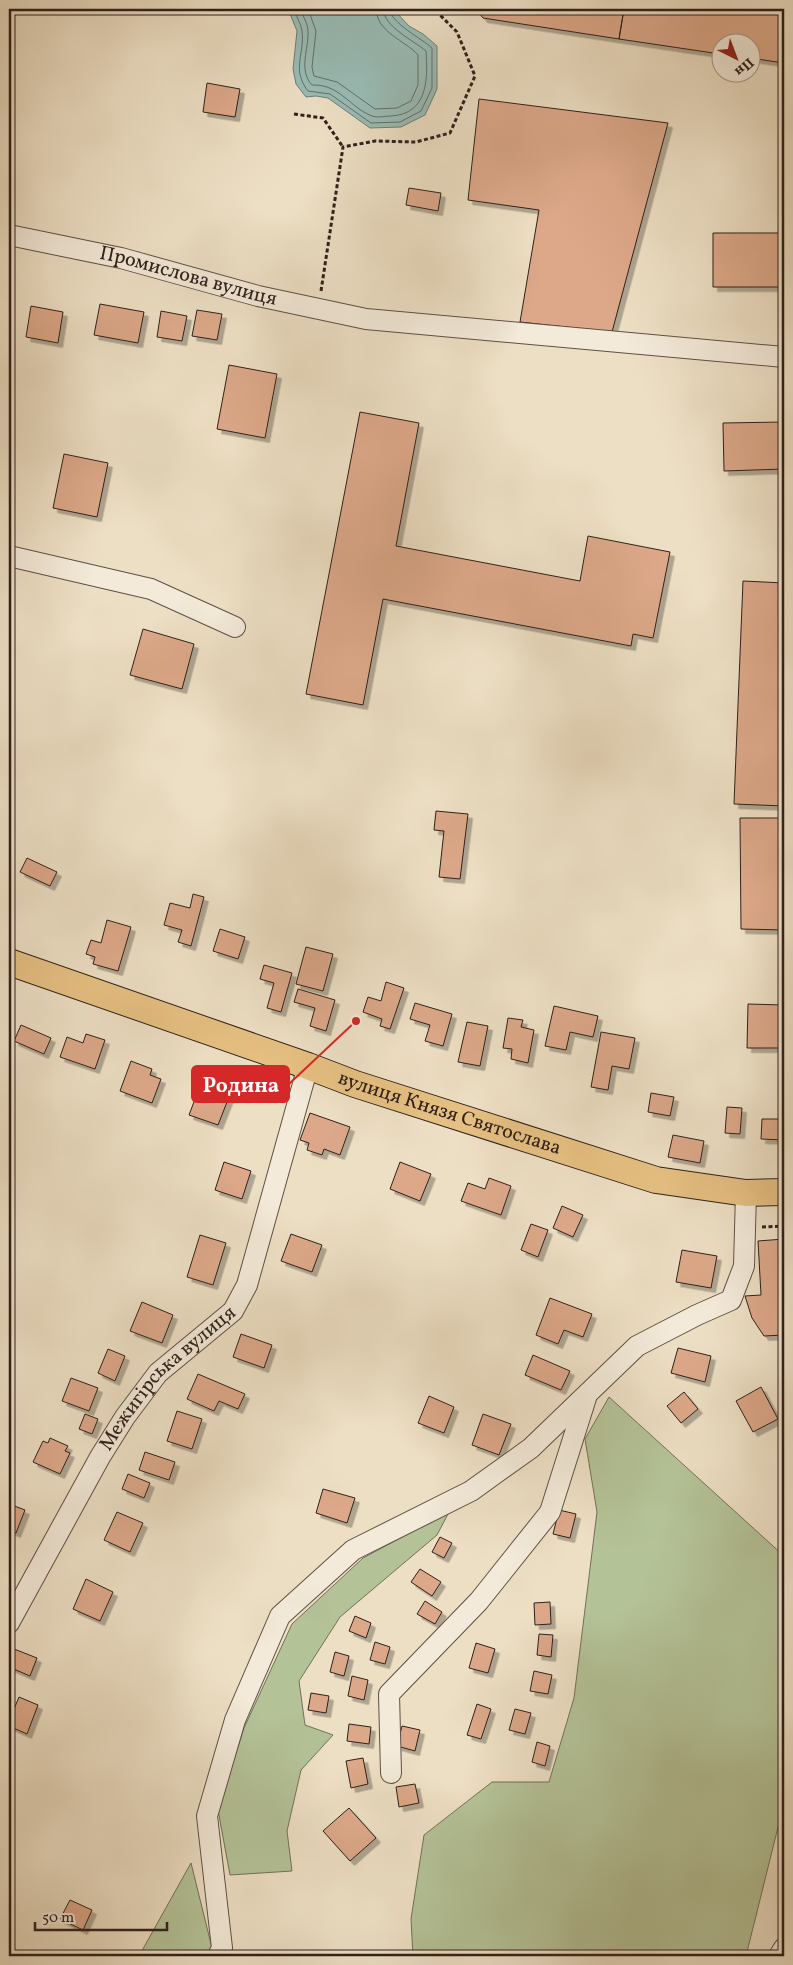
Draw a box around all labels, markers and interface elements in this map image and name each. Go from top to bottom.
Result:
north arrow [710,32,760,82]
text: Пн [730,53,757,80]
street label: Промислова вулиця [97,240,279,314]
street label: вулиця Князя Святослава [334,1065,565,1163]
callout: Родина [192,1066,289,1102]
text: Родина [203,1072,279,1101]
street label: Межигірська вулиця [93,1300,242,1457]
scale bar [35,1900,168,1932]
text: 50 m [42,1908,74,1929]

